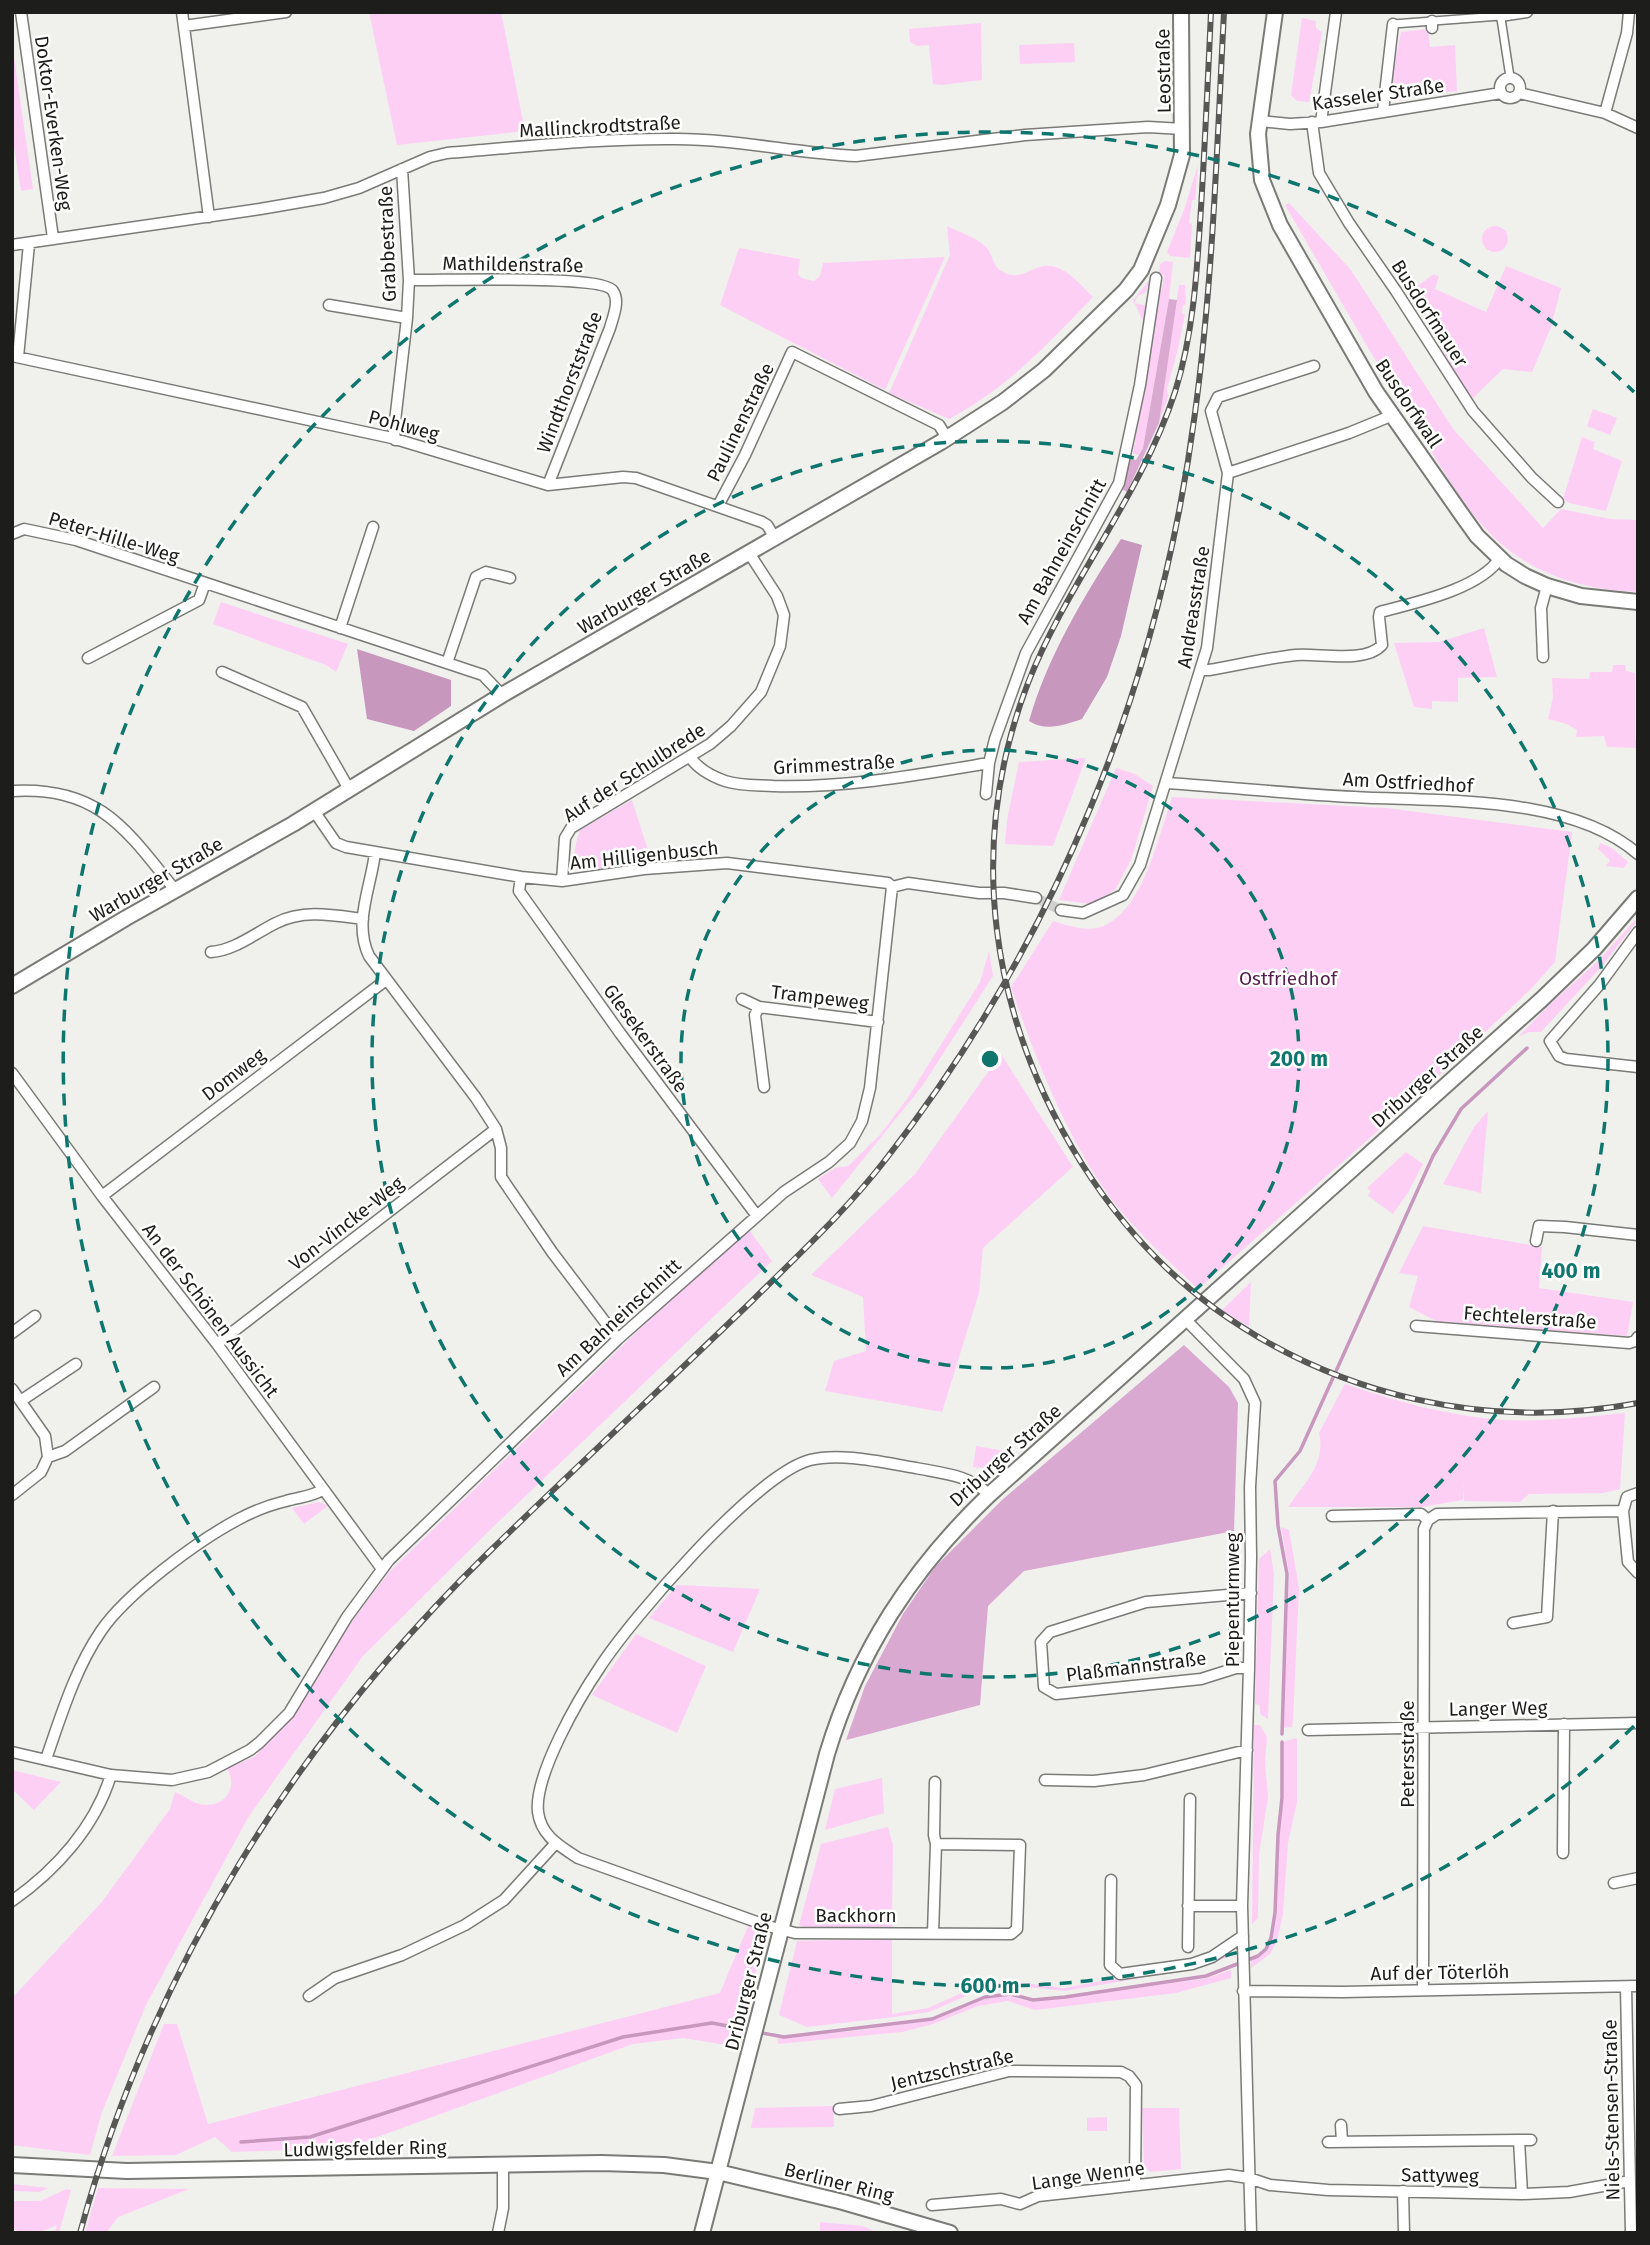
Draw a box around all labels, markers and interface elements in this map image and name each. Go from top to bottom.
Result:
street label: Leostraße [1151,28,1176,114]
street label: Doktor-Everken-Weg [30,34,77,212]
street label: Kasseler Straße [1311,74,1446,115]
street label: Mallinckrodtstraße [519,111,681,142]
street label: Grabbestraße [374,185,401,302]
street label: Mathildenstraße [442,252,584,277]
street label: Busdorfmauer [1386,255,1473,372]
street label: Windthorststraße [532,308,607,456]
street label: Busdorfwall [1370,354,1447,452]
street label: Paulinenstraße [702,359,779,485]
street label: Pohlweg [366,405,442,446]
street label: Am Bahneinschnitt [1012,474,1111,628]
street label: Peter-Hille-Weg [46,507,182,568]
street label: Warburger Straße [573,544,715,639]
street label: Andreasstraße [1172,544,1215,670]
street label: Auf der Schulbrede [559,718,710,827]
street label: Grimmestraße [773,750,896,779]
street label: Am Ostfriedhof [1342,768,1475,797]
street label: Warburger Straße [85,832,227,927]
street label: Am Hilligenbusch [569,836,720,875]
park label: Ostfriedhof [1239,967,1339,990]
street label: Glesekerstraße [599,980,693,1097]
street label: Trampeweg [770,980,870,1015]
street label: Driburger Straße [1367,1020,1488,1133]
street label: Domweg [197,1043,270,1106]
text: 200 m [1270,1046,1328,1072]
centre of rings [978,1047,1002,1071]
street label: Von-Vincke-Weg [284,1171,408,1275]
street label: An der Schönen Aussicht [138,1219,284,1402]
street label: Am Bahneinschnitt [551,1253,686,1381]
text: 400 m [1541,1258,1601,1284]
street label: Fechtelerstraße [1463,1301,1597,1334]
street label: Driburger Straße [945,1399,1066,1512]
street label: Piepenturmweg [1221,1532,1244,1667]
street label: Plaßmannstraße [1065,1646,1208,1687]
street label: Langer Weg [1448,1696,1548,1721]
street label: Petersstraße [1396,1700,1419,1808]
street label: Backhorn [815,1904,897,1927]
street label: Driburger Straße [720,1909,777,2053]
street label: Auf der Töterlöh [1370,1960,1510,1985]
text: 600 m [960,1973,1020,1999]
street label: Niels-Stensen-Straße [1598,2019,1625,2201]
street label: Jentzschstraße [888,2044,1016,2095]
street label: Ludwigsfelder Ring [283,2136,447,2161]
street label: Lange Wenne [1030,2156,1146,2195]
street label: Berliner Ring [782,2158,896,2207]
street label: Sattyweg [1401,2163,1479,2188]

